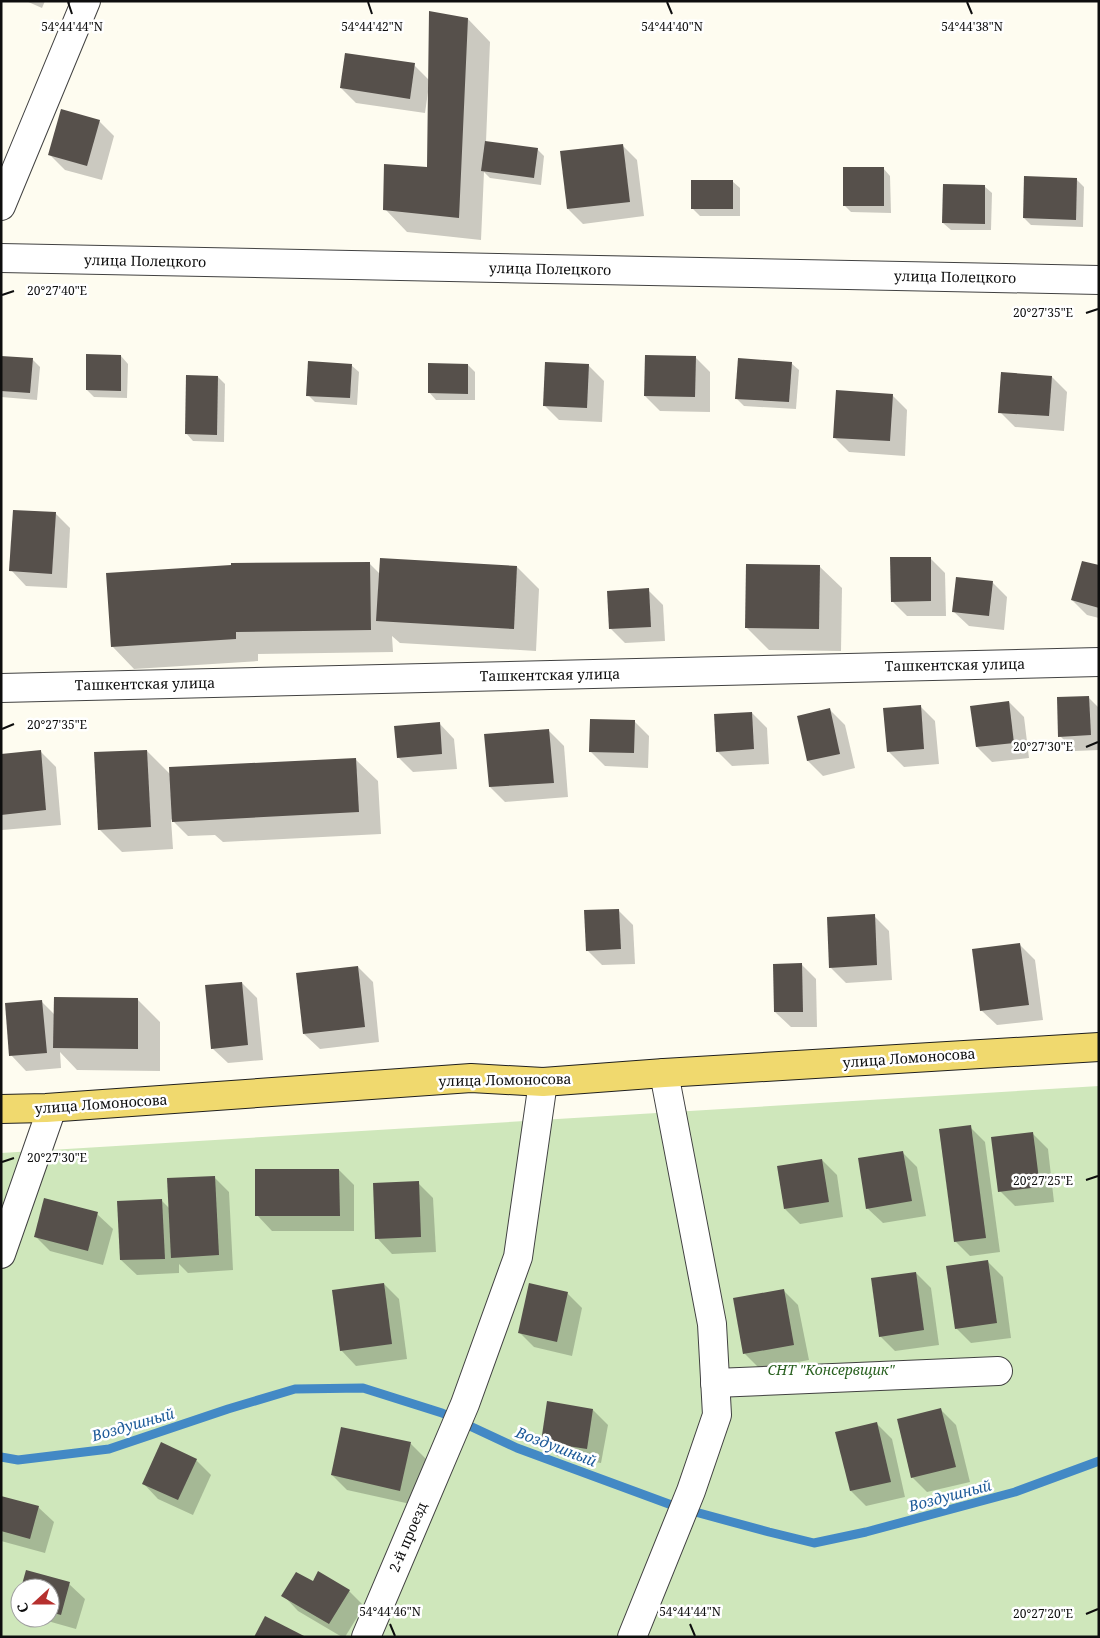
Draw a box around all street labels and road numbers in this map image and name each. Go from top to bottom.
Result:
street label: улица Полецкого [84,250,206,271]
street label: улица Полецкого [489,258,611,279]
street label: улица Полецкого [894,266,1016,287]
street label: Ташкентская улица [885,654,1025,675]
street label: Ташкентская улица [480,664,620,685]
street label: Ташкентская улица [75,673,215,694]
street label: улица Ломоносова [842,1043,976,1072]
street label: улица Ломоносова [438,1069,572,1090]
street label: улица Ломоносова [34,1089,168,1118]
street label: 2-й проезд [384,1499,431,1575]

